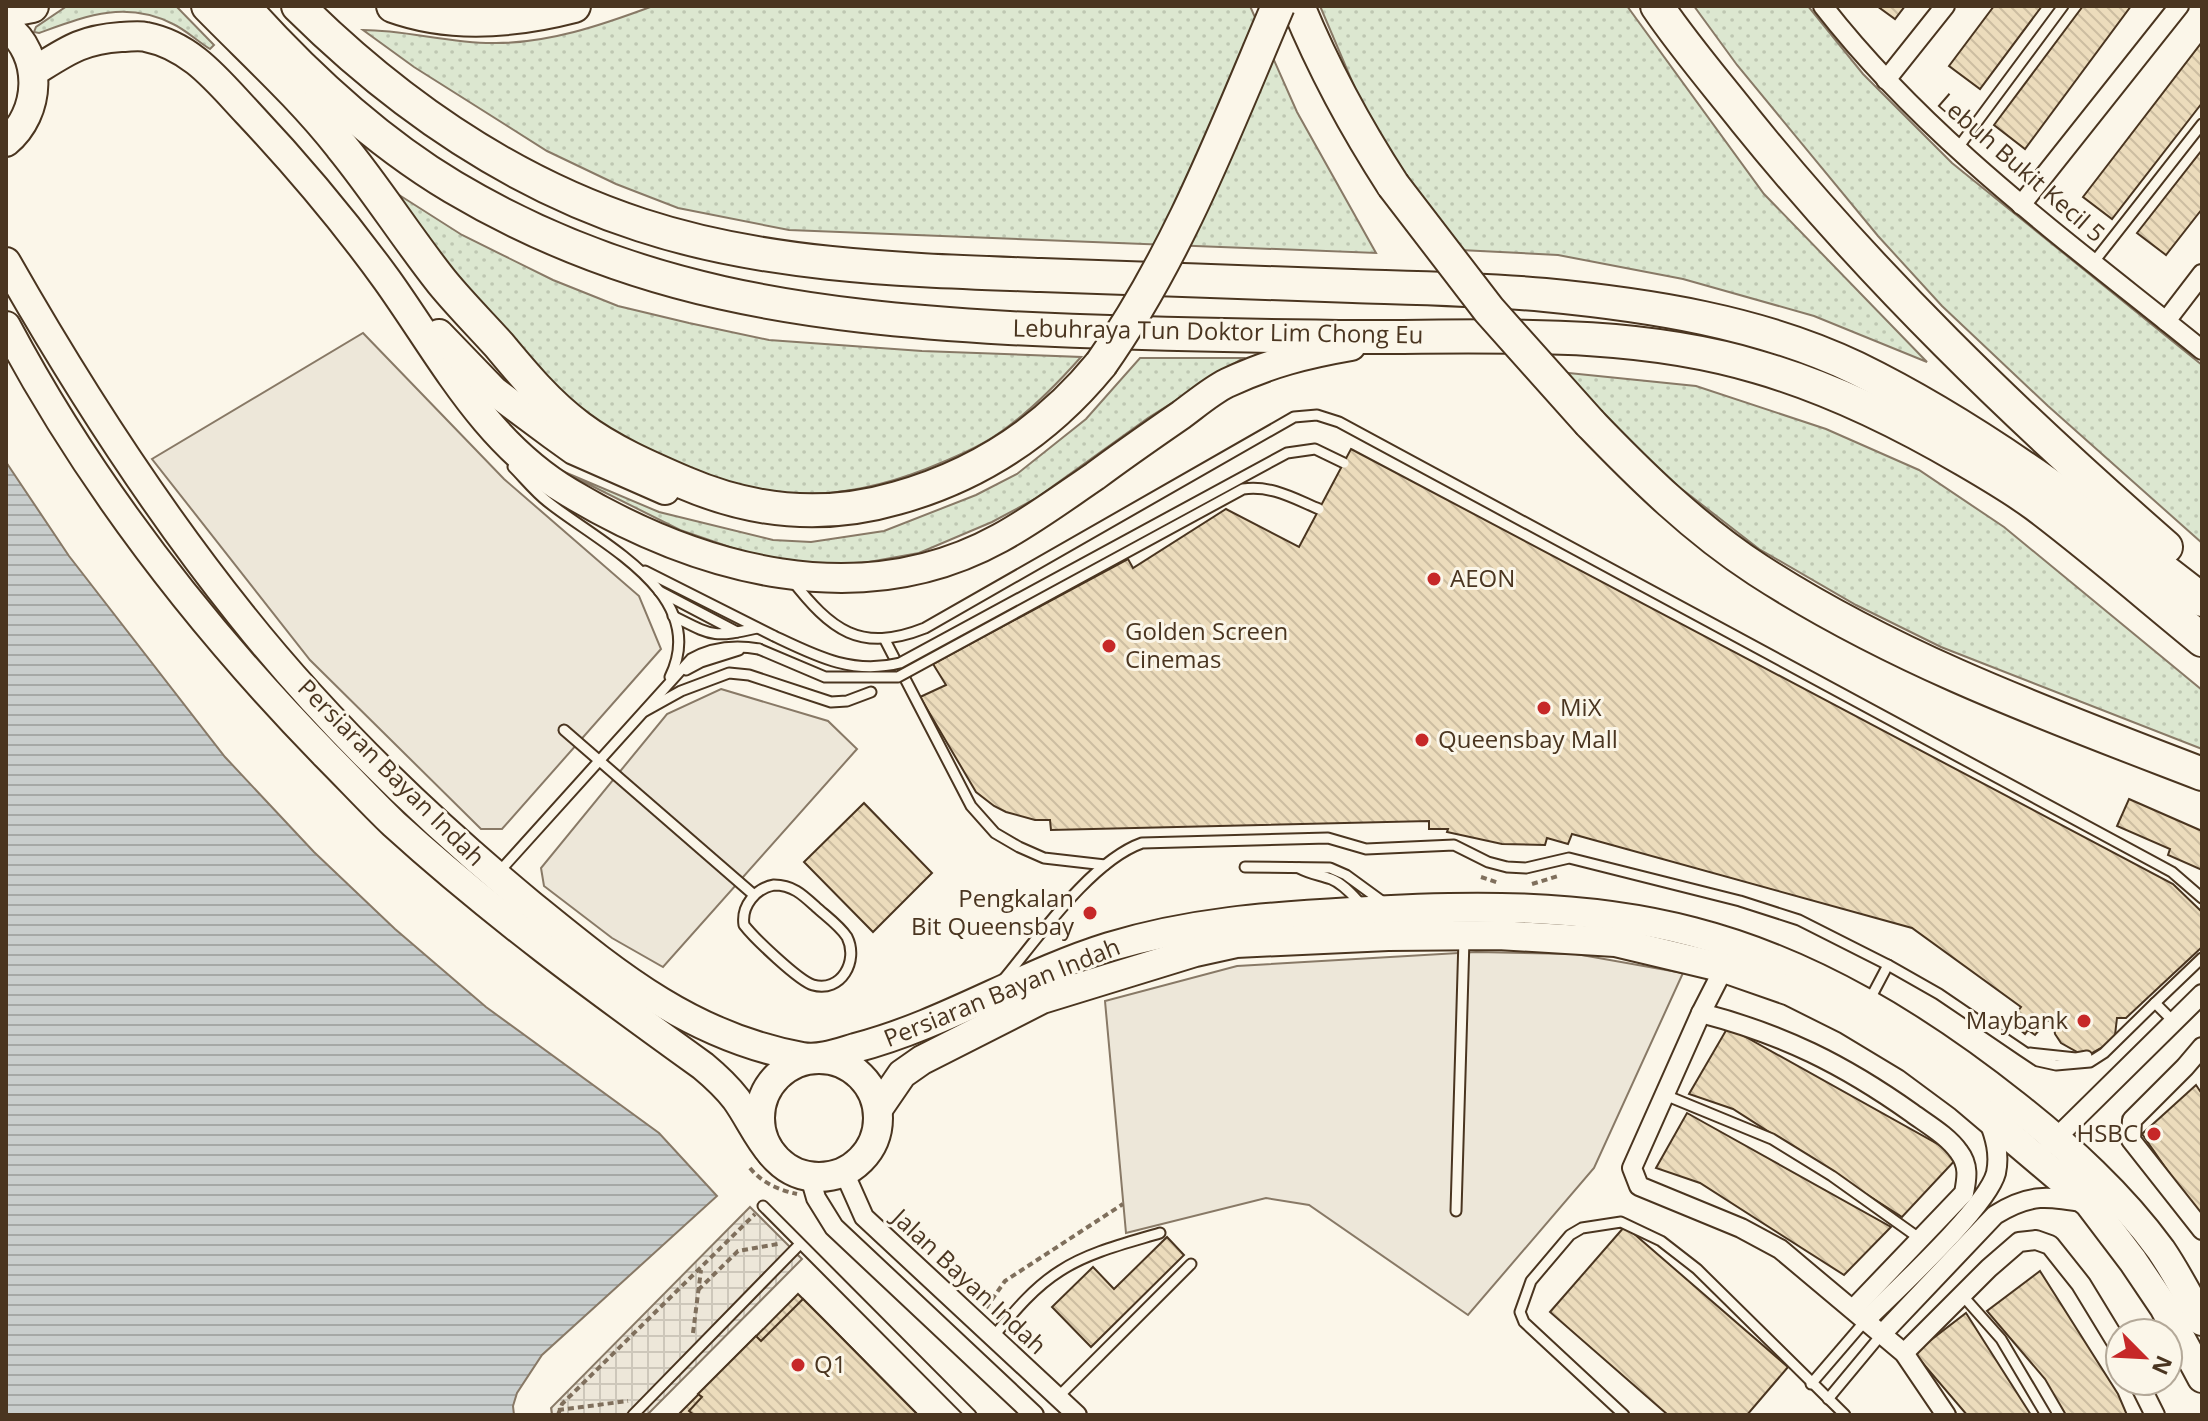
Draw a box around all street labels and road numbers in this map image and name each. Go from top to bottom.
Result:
street label: Lebuh Bukit Kecil 5 [1931,85,2113,249]
street label: Lebuhraya Tun Doktor Lim Chong Eu [1012,310,1424,351]
street label: Persiaran Bayan Indah [291,671,493,873]
street label: Persiaran Bayan Indah [878,929,1124,1054]
street label: Jalan Bayan Indah [884,1199,1054,1361]

